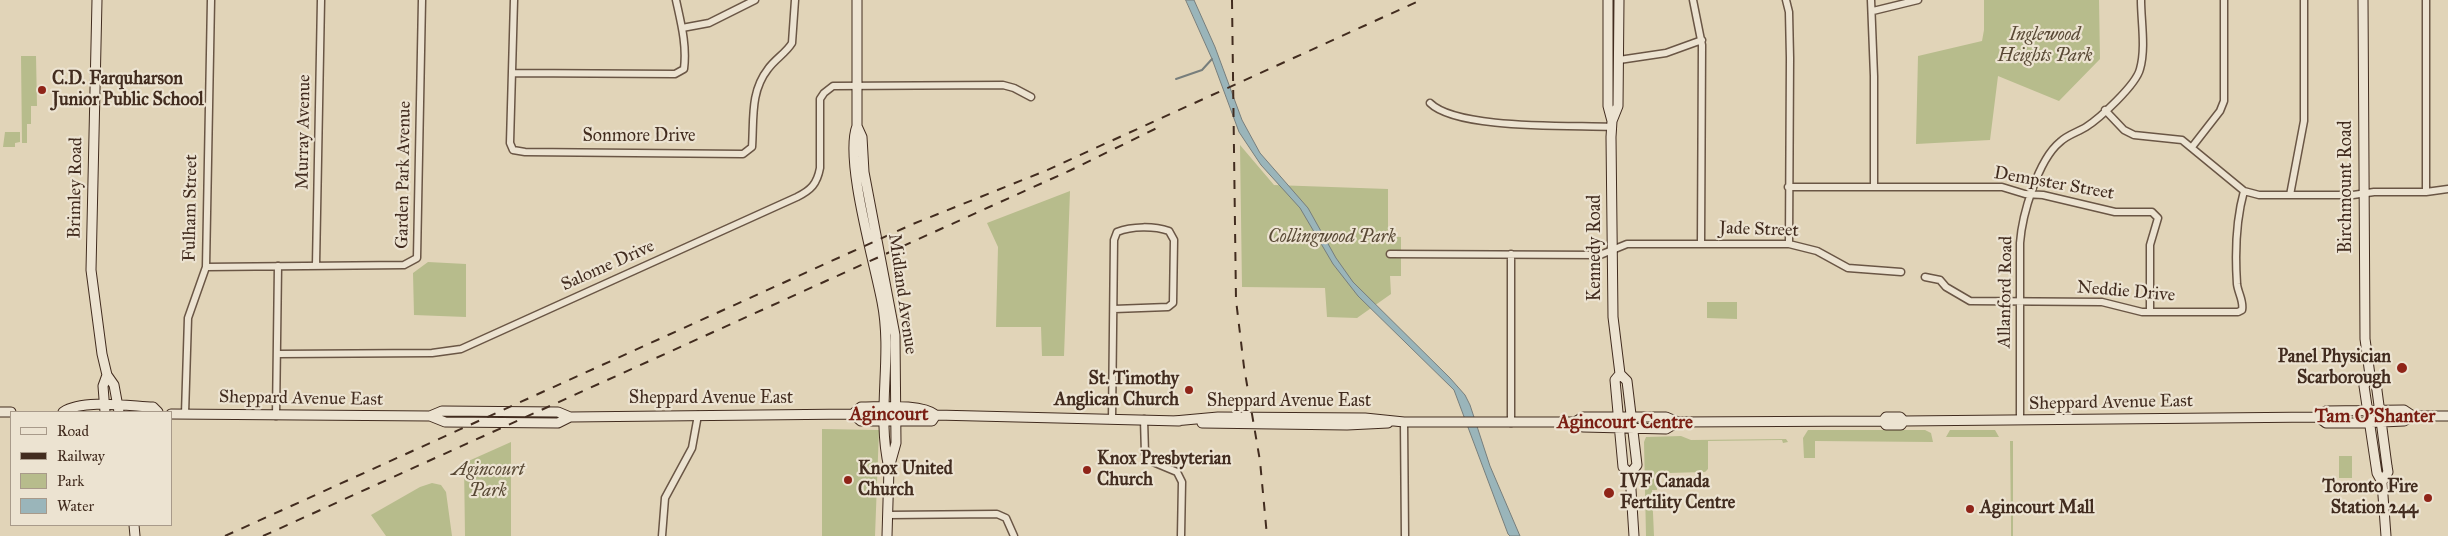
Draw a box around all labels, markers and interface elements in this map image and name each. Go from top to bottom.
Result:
park label: Inglewood Heights Park [1998,25,2092,68]
place label: C.D. Farquharson Junior Public School [52,69,204,112]
street label: Murray Avenue [292,74,316,190]
marker: C.D. Farquharson Junior Public School [36,84,48,96]
street label: Garden Park Avenue [392,101,416,249]
street label: Birchmount Road [2336,120,2358,254]
street label: Sonmore Drive [582,126,696,148]
street label: Brimley Road [64,137,88,239]
street label: Fulham Street [179,154,203,262]
street label: Dempster Street [1992,163,2116,205]
street label: Kennedy Road [1585,195,1607,301]
street label: Jade Street [1719,218,1799,242]
park label: Collingwood Park [1268,227,1396,249]
street label: Midland Avenue [883,232,921,356]
street label: Salome Drive [558,236,658,296]
street label: Allanford Road [1994,236,2018,348]
street label: Neddie Drive [2076,277,2176,307]
place label: Panel Physician Scarborough [2278,347,2391,389]
marker: Panel Physician Scarborough [2395,361,2409,375]
place label: St. Timothy Anglican Church [1054,369,1179,412]
marker: St. Timothy Anglican Church [1183,384,1195,396]
street label: Sheppard Avenue East [219,387,383,411]
street label: Sheppard Avenue East [629,388,793,410]
street label: Sheppard Avenue East [1207,391,1371,413]
street label: Sheppard Avenue East [2029,391,2193,415]
district label: Agincourt [850,404,928,426]
district label: Tam O'Shanter [2315,406,2435,428]
legend [10,411,172,526]
district label: Agincourt Centre [1557,412,1693,434]
text: Road [57,422,89,440]
text: Railway [57,447,105,465]
place label: Knox Presbyterian Church [1097,449,1231,492]
place label: Knox United Church [858,459,953,502]
park label: Agincourt Park [452,460,524,502]
marker: Knox Presbyterian Church [1081,464,1093,476]
text: Park [57,472,84,490]
place label: IVF Canada Fertility Centre [1620,472,1735,514]
marker: Knox United Church [842,474,854,486]
place label: Toronto Fire Station 244 [2322,477,2418,520]
marker: IVF Canada Fertility Centre [1602,486,1616,500]
marker: Toronto Fire Station 244 [2422,492,2434,504]
text: Water [57,497,94,515]
place label: Agincourt Mall [1980,498,2094,520]
marker: Agincourt Mall [1964,503,1976,515]

